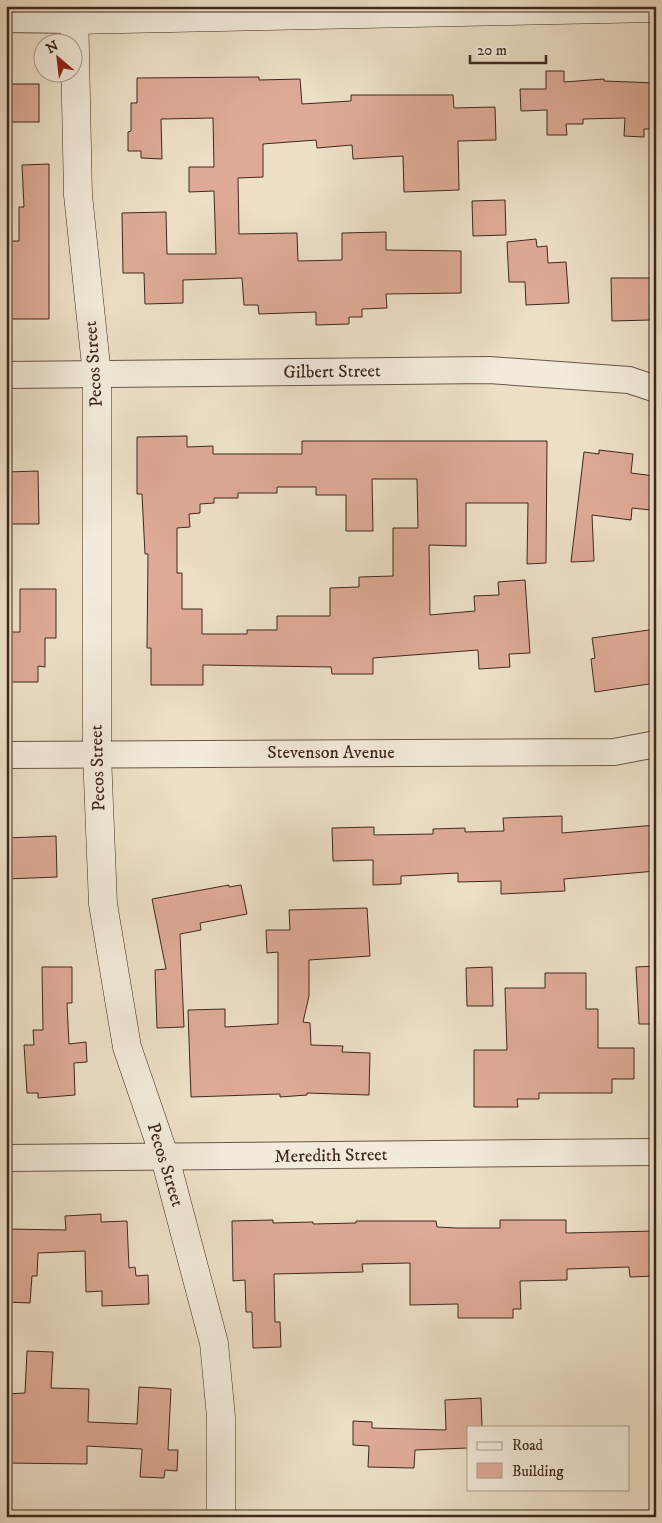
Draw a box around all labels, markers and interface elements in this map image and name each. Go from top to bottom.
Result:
north arrow [32,32,82,82]
scale bar [470,32,546,64]
text: N [43,37,62,58]
text: 20 m [477,41,507,60]
street label: Pecos Street [80,320,108,408]
street label: Gilbert Street [283,360,381,384]
street label: Pecos Street [85,724,111,812]
street label: Stevenson Avenue [267,742,395,764]
street label: Pecos Street [142,1120,188,1210]
street label: Meredith Street [274,1144,388,1168]
legend [467,1426,630,1490]
text: Road [512,1436,544,1455]
text: Building [512,1462,564,1481]

